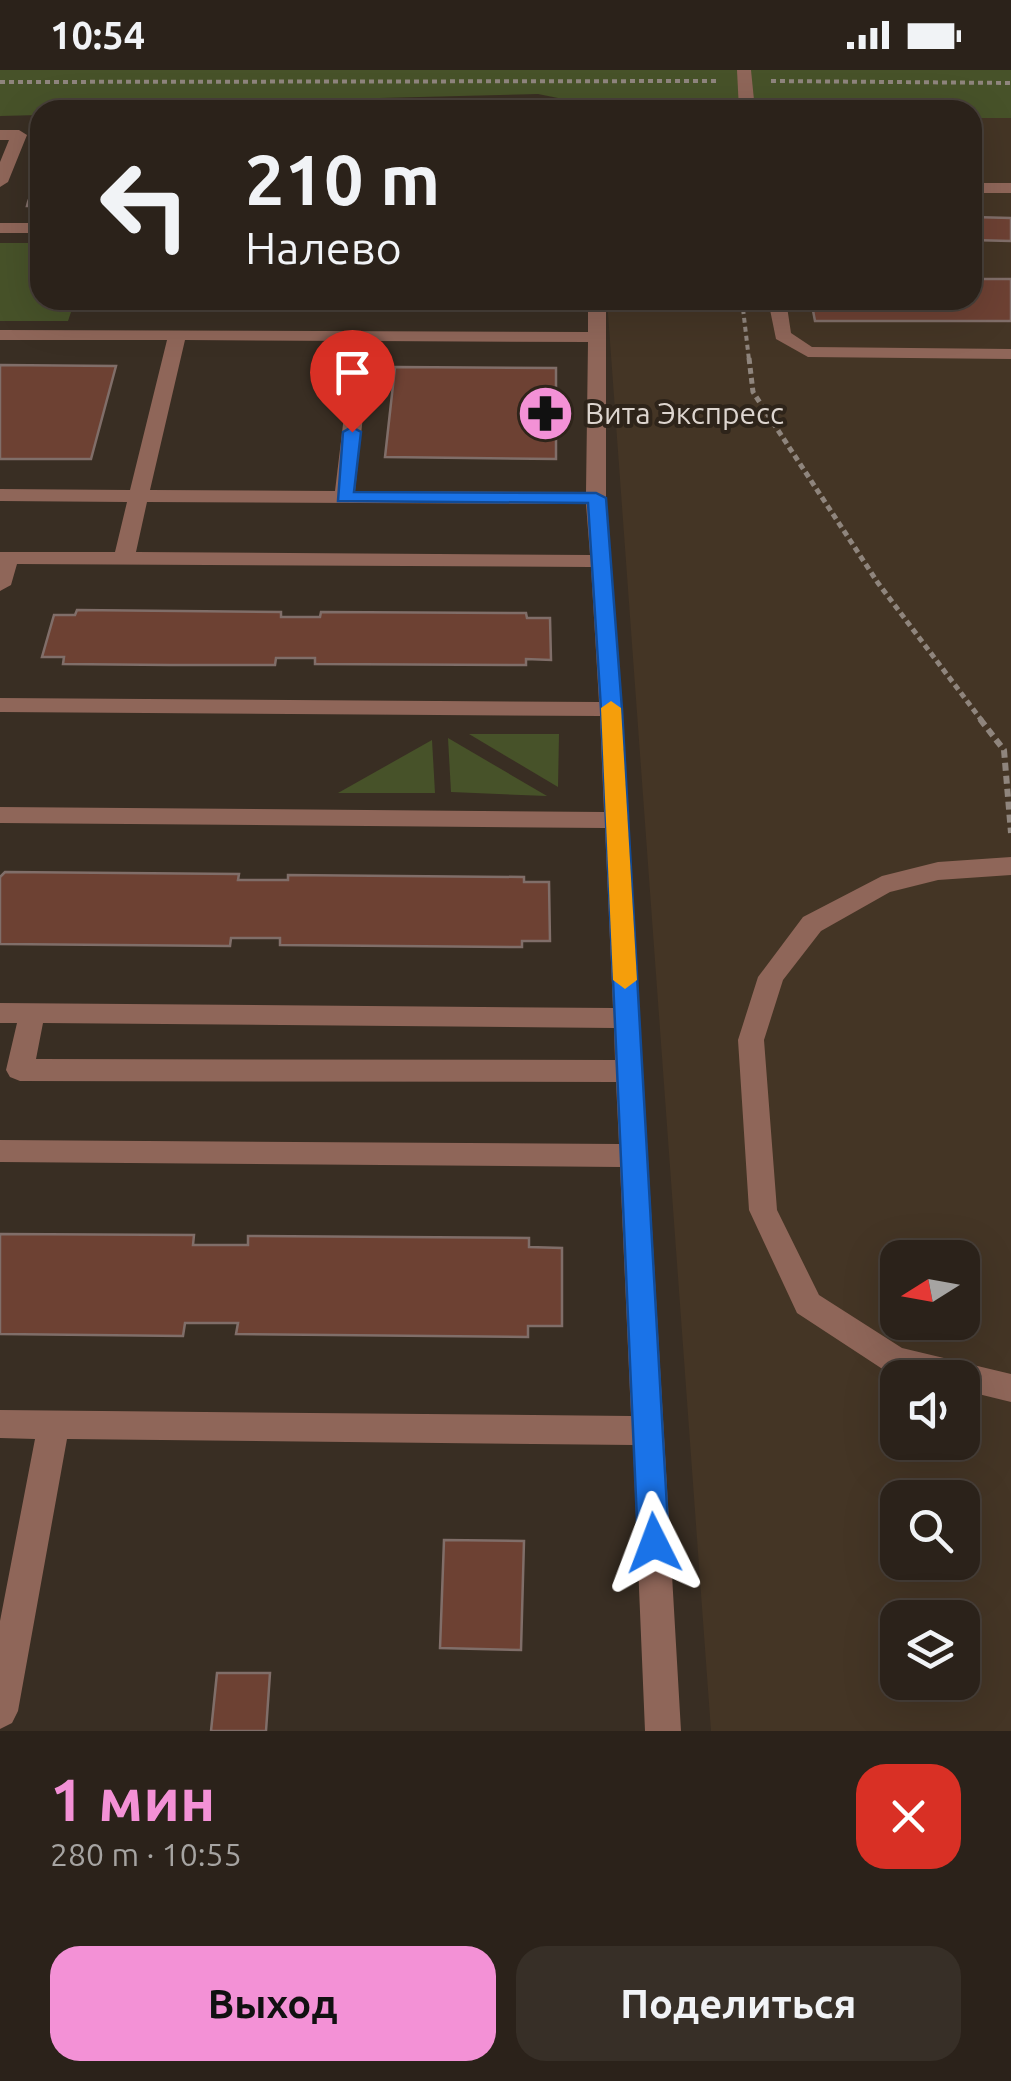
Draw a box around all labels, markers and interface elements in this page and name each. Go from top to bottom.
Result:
text: 10:54 [50,14,145,56]
icon: left [80,140,210,270]
text: 210 m [245,140,440,218]
text: Налево [245,222,402,273]
pin [310,330,395,433]
icon: arrive [325,345,380,400]
pharmacy icon: Вита Экспресс [516,384,576,444]
place label: Вита Экспресс [585,396,784,430]
north arrow [880,1240,980,1340]
map controls [880,1240,980,1700]
button: sound [880,1360,980,1460]
button: search [880,1480,980,1580]
position arrow [602,1491,706,1595]
button: layers [880,1600,980,1700]
button: close [856,1764,961,1869]
text: 1 мин [50,1765,215,1832]
text: 280 m · 10:55 [50,1836,242,1872]
button: Выход [50,1946,496,2061]
button: Поделиться [516,1946,961,2061]

